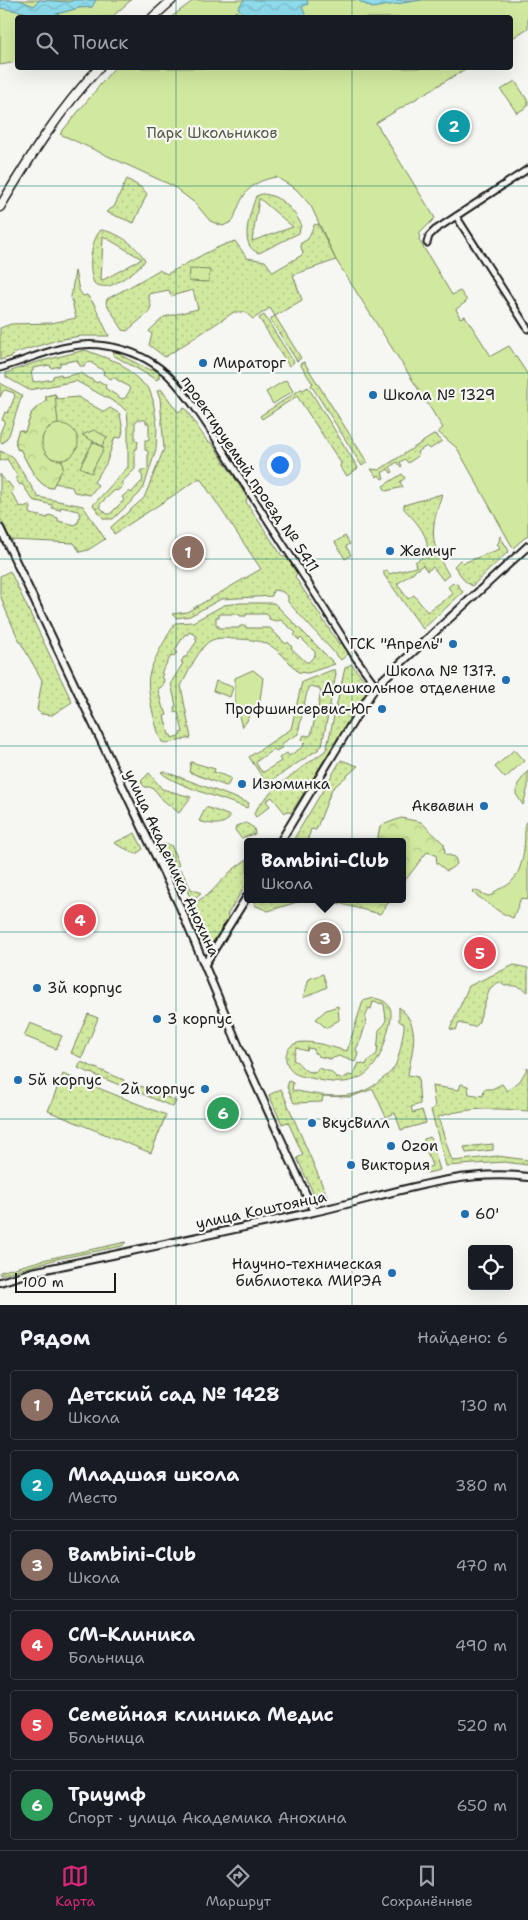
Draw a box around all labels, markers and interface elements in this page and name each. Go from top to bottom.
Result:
search box [15,15,513,70]
icon: search [33,29,61,57]
text: Поиск [73,30,128,55]
pin: 2 [438,107,470,145]
park label: Парк Школьников [147,123,277,143]
place label: Мираторг [213,353,286,373]
marker: Мираторг [197,357,209,369]
street label: проектируемый проезд № 5411 [177,372,323,576]
place label: Школа № 1329 [383,385,495,405]
marker: Школа № 1329 [367,389,379,401]
your location [267,452,293,478]
pin: 1 [172,533,204,571]
place label: Жемчуг [400,541,457,561]
marker: Жемчуг [384,545,396,557]
place label: ГСК "Апрель" [350,634,443,654]
marker: ГСК "Апрель" [447,638,459,650]
place label: Школа № 1317. Дошкольное отделение [322,661,496,698]
marker: Школа № 1317. Дошкольное отделение [500,674,512,686]
place label: Профшинсервис-Юг [225,699,372,719]
marker: Профшинсервис-Юг [376,703,388,715]
street label: улица Академика Анохина [120,766,225,960]
place label: Изюминка [252,774,331,794]
marker: Изюминка [236,778,248,790]
place label: Аквавин [411,796,474,816]
marker: Аквавин [478,800,490,812]
popup [244,838,406,903]
text: Bambini-Club [261,848,389,873]
text: Школа [261,873,313,894]
pin: 4 [64,901,96,939]
pin: 3 [309,919,341,957]
pin: 5 [464,934,496,972]
place label: 3й корпус [47,978,122,998]
marker: 3й корпус [31,982,43,994]
place label: 3 корпус [167,1009,232,1029]
marker: 3 корпус [151,1013,163,1025]
place label: 5й корпус [28,1070,102,1090]
marker: 5й корпус [12,1074,24,1086]
place label: 2й корпус [120,1079,195,1099]
marker: 2й корпус [199,1083,211,1095]
pin: 6 [207,1094,239,1132]
place label: ВкусВилл [322,1113,390,1133]
marker: ВкусВилл [306,1117,318,1129]
place label: Ozon [401,1136,438,1156]
marker: Ozon [385,1140,397,1152]
place label: Виктория [361,1155,430,1175]
marker: Виктория [345,1159,357,1171]
street label: улица Коштоянца [194,1186,329,1234]
place label: 60' [475,1204,499,1224]
marker: 60' [459,1208,471,1220]
map controls [468,1245,513,1290]
button: locate [468,1245,513,1290]
place label: Научно-техническая библиотека МИРЭА [232,1254,382,1291]
marker: Научно-техническая библиотека МИРЭА [386,1267,398,1279]
scale bar [15,1270,116,1293]
text: 100 m [22,1273,64,1291]
text: Рядом [20,1324,90,1352]
text: Найдено: 6 [417,1327,508,1348]
text: Детский сад № 1428 [68,1382,280,1407]
text: 1 [33,1395,41,1416]
text: 130 m [460,1395,507,1416]
text: Школа [68,1407,120,1428]
text: Младшая школа [68,1462,239,1487]
text: 2 [31,1475,43,1496]
text: 380 m [455,1475,507,1496]
text: Место [68,1487,118,1508]
text: Bambini-Club [68,1542,196,1567]
text: 3 [31,1555,43,1576]
text: 470 m [456,1555,507,1576]
text: Школа [68,1567,120,1588]
text: СМ-Клиника [68,1622,195,1647]
text: 4 [31,1635,43,1656]
text: 490 m [455,1635,507,1656]
text: Больница [68,1647,144,1668]
text: Семейная клиника Медис [68,1702,334,1727]
text: 5 [32,1715,42,1736]
text: 520 m [457,1715,507,1736]
text: Больница [68,1727,144,1748]
text: Триумф [68,1782,146,1807]
text: 6 [31,1795,43,1816]
text: 650 m [456,1795,507,1816]
text: Спорт · улица Академика Анохина [68,1807,346,1828]
tab: Карта [55,1862,95,1910]
tab: Маршрут [206,1862,271,1910]
tab: Сохранённые [381,1862,473,1910]

